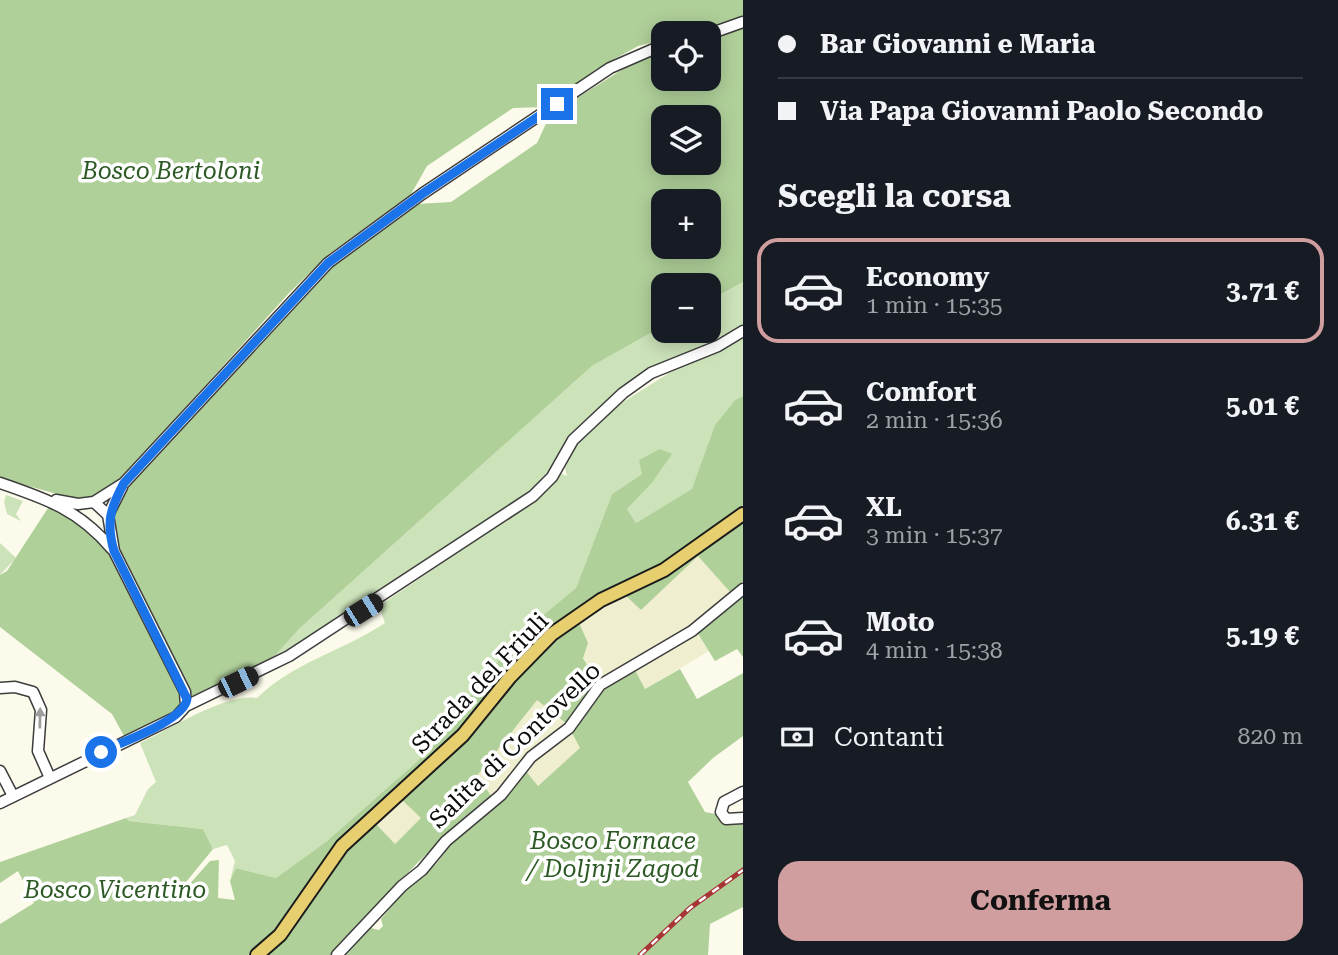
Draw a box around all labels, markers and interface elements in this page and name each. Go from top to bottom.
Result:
map controls [651,21,721,343]
button: locate [651,21,721,91]
text: Bar Giovanni e Maria [820,29,1096,59]
route end [541,88,573,120]
text: Via Papa Giovanni Paolo Secondo [820,96,1263,126]
button: layers [651,105,721,175]
park label: Bosco Bertoloni [81,157,260,185]
text: Scegli la corsa [778,177,1011,215]
button: + [651,189,721,259]
icon: car [782,259,845,322]
text: Economy [866,262,989,292]
button: − [651,273,721,343]
text: 3.71 € [1226,276,1299,306]
text: 1 min · 15:35 [866,292,1003,319]
icon: car [782,374,845,437]
text: Comfort [866,377,976,407]
text: 5.01 € [1226,391,1299,421]
text: 2 min · 15:36 [866,407,1003,434]
icon: car [782,489,845,552]
text: XL [866,492,902,522]
text: 6.31 € [1226,506,1299,536]
text: 3 min · 15:37 [866,522,1003,549]
car [340,590,387,630]
icon: car [782,604,845,667]
street label: Strada del Friuli [406,607,554,759]
text: Moto [866,607,935,637]
text: 5.19 € [1226,621,1299,651]
text: 4 min · 15:38 [866,637,1003,664]
street label: Salita di Contovello [424,656,606,834]
car [215,663,262,701]
one-way arrow [34,707,46,729]
icon: cash [778,718,816,756]
text: Contanti [834,722,944,752]
text: 820 m [1238,723,1303,750]
route start [85,736,117,768]
park label: Bosco Fornace / Doljnji Zagod [525,827,699,883]
button: Conferma [778,861,1303,941]
park label: Bosco Vicentino [23,876,206,904]

